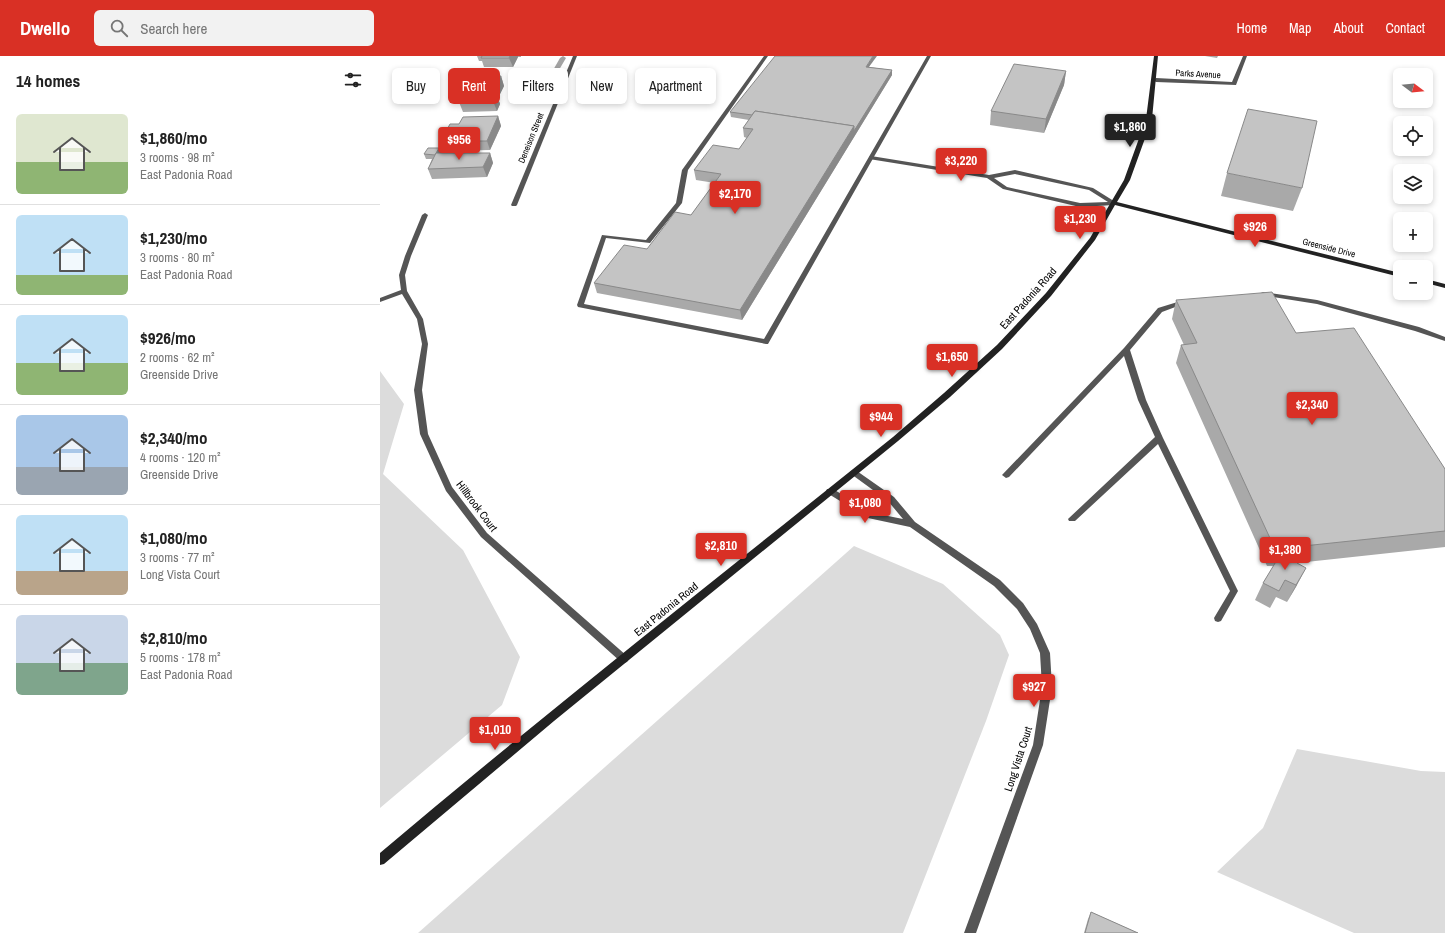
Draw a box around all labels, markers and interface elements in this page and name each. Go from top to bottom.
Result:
search box [94,10,374,46]
text: Dwello [20,15,70,41]
icon: search [108,17,130,39]
text: Search here [140,18,207,39]
text: Home [1236,19,1267,37]
text: Map [1289,19,1311,37]
text: About [1333,19,1363,37]
text: Contact [1385,19,1425,37]
street label: Parks Avenue [1175,67,1221,81]
chip: Buy [392,68,440,104]
chip: Rent [448,68,500,104]
chip: Filters [508,68,568,104]
chip: New [576,68,627,104]
chip: Apartment [635,68,716,104]
north arrow [1393,68,1433,108]
map controls [1393,68,1433,300]
text: 14 homes [16,69,80,92]
icon: filters [342,69,364,91]
street label: Deneison Street [515,111,547,165]
pin: $1,860 [1097,114,1163,148]
button: locate [1393,116,1433,156]
text: $1,860 [1114,118,1146,135]
text: $1,860/mo [140,126,207,149]
pin: $956 [435,127,483,161]
icon: home [48,130,96,178]
text: $956 [447,131,471,148]
pin: $3,220 [928,148,994,182]
text: 3 rooms · 98 m² [140,149,215,166]
text: $3,220 [945,152,977,169]
button: layers [1393,164,1433,204]
text: East Padonia Road [140,166,232,183]
pin: $2,170 [702,181,768,215]
text: $2,170 [719,185,751,202]
pin: $1,230 [1047,206,1113,240]
text: $1,230 [1064,210,1096,227]
button: + [1393,212,1433,252]
pin: $926 [1231,214,1279,248]
text: $926 [1243,218,1267,235]
text: $1,230/mo [140,226,207,249]
icon: home [48,231,96,279]
street label: Greenside Drive [1301,236,1357,260]
text: 3 rooms · 80 m² [140,249,215,266]
button: − [1393,260,1433,300]
street label: East Padonia Road [997,264,1059,332]
text: East Padonia Road [140,266,232,283]
text: $926/mo [140,326,196,349]
icon: home [48,331,96,379]
pin: $1,650 [919,344,985,378]
text: $1,650 [936,348,968,365]
text: 2 rooms · 62 m² [140,349,215,366]
text: Greenside Drive [140,366,218,383]
pin: $2,340 [1279,392,1345,426]
text: $2,340 [1296,396,1328,413]
pin: $944 [857,404,905,438]
text: $944 [869,408,893,425]
text: $2,340/mo [140,426,207,449]
icon: home [48,431,96,479]
text: 4 rooms · 120 m² [140,449,221,466]
text: Greenside Drive [140,466,218,483]
street label: Hillbrook Court [453,478,501,535]
pin: $1,080 [832,490,898,524]
text: $1,080 [849,494,881,511]
text: $1,080/mo [140,526,207,549]
icon: home [48,531,96,579]
pin: $2,810 [688,533,754,567]
text: $2,810 [705,537,737,554]
pin: $1,380 [1252,537,1318,571]
text: $1,380 [1269,541,1301,558]
text: 3 rooms · 77 m² [140,549,215,566]
text: Long Vista Court [140,566,220,583]
street label: East Padonia Road [631,579,701,639]
text: $2,810/mo [140,626,207,649]
icon: home [48,631,96,679]
text: 5 rooms · 178 m² [140,649,221,666]
text: East Padonia Road [140,666,232,683]
pin: $927 [1010,674,1058,708]
text: $927 [1022,678,1046,695]
pin: $1,010 [462,717,528,751]
text: $1,010 [479,721,511,738]
street label: Long Vista Court [1001,724,1035,793]

